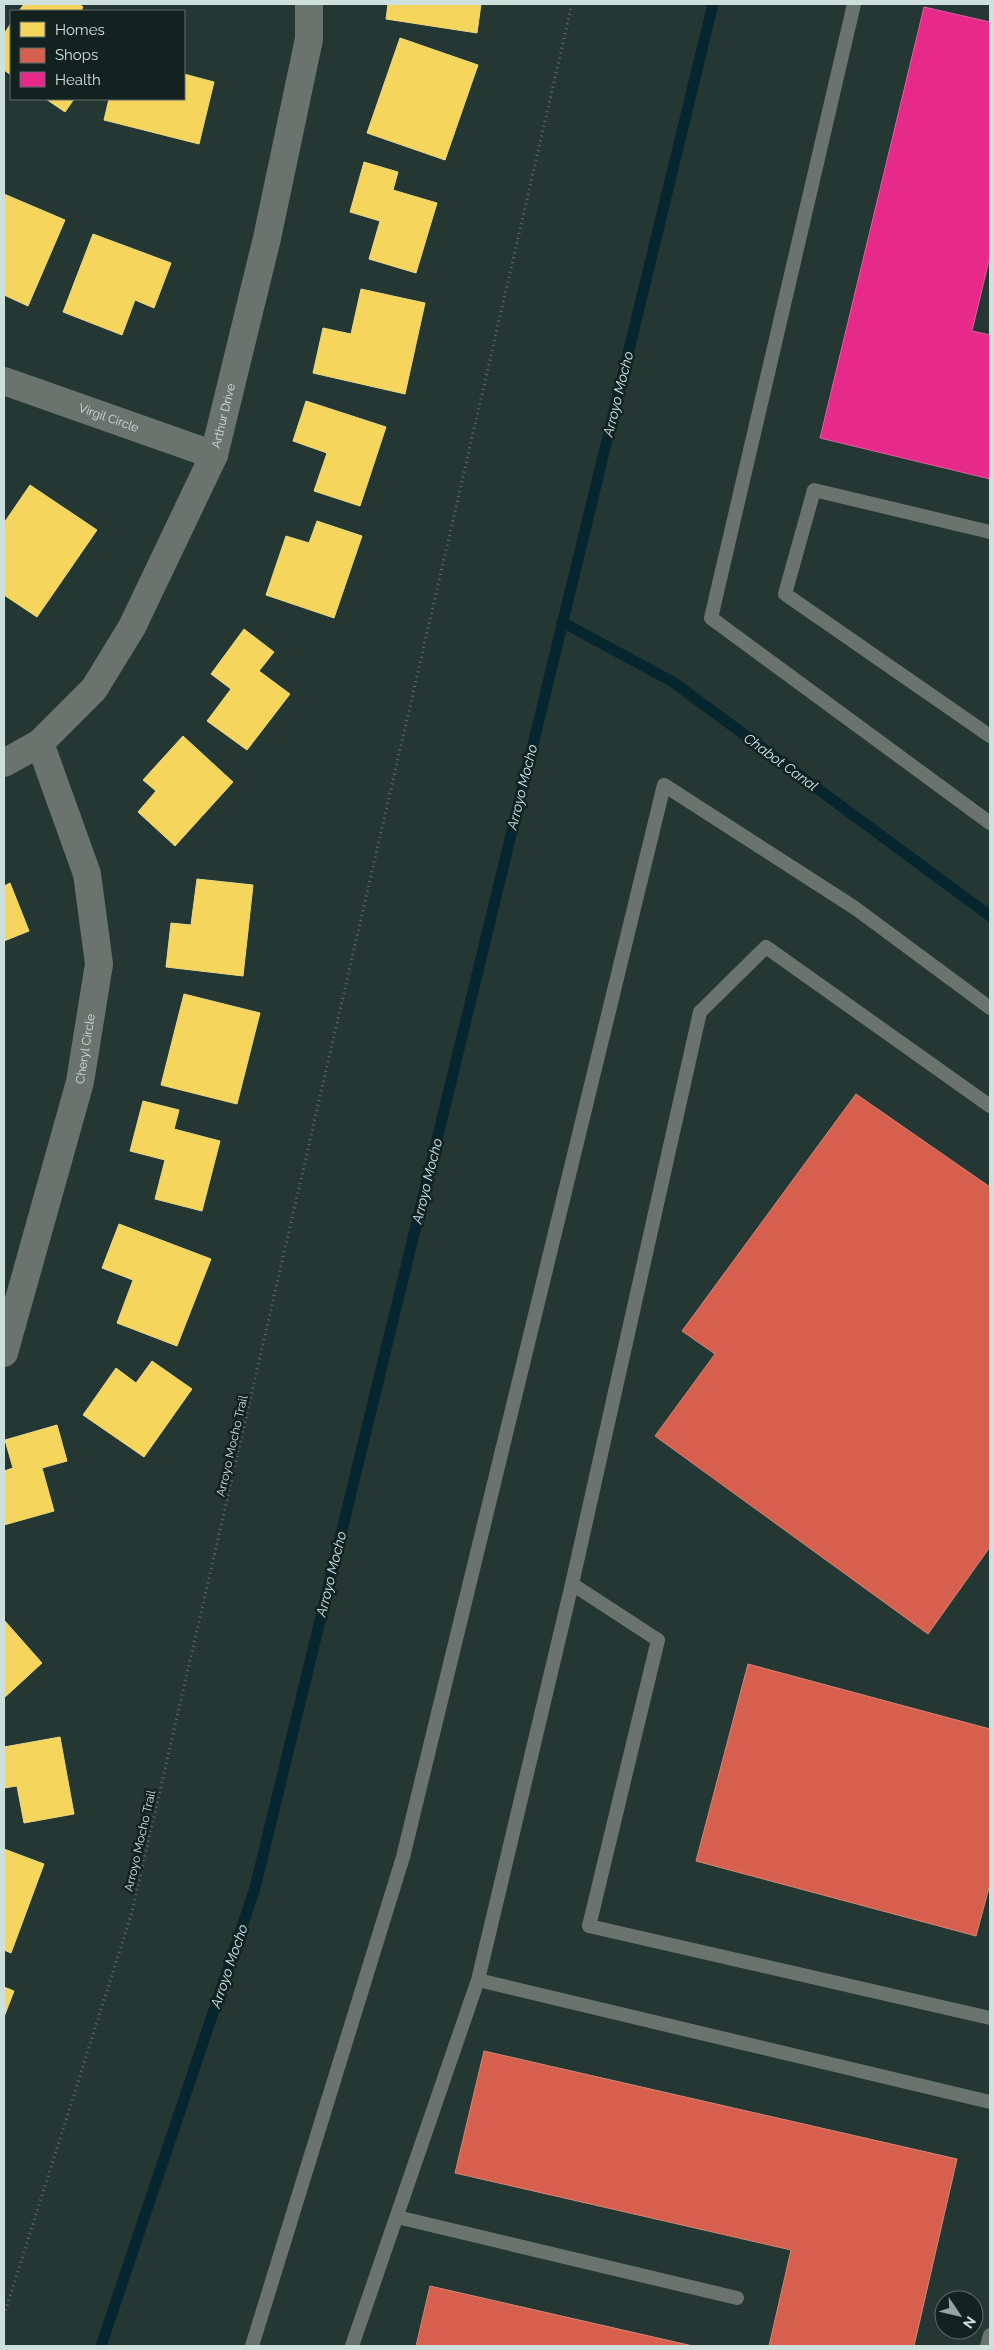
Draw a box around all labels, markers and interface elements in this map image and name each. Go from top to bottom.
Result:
legend [10,10,185,100]
text: Homes [55,21,105,39]
text: Shops [55,46,98,64]
text: Health [55,71,101,89]
water label: Arroyo Mocho [599,350,636,439]
street label: Arthur Drive [209,382,238,450]
street label: Virgil Circle [77,401,141,435]
water label: Chabot Canal [741,730,821,794]
water label: Arroyo Mocho [503,743,540,832]
street label: Cheryl Circle [73,1013,98,1085]
water label: Arroyo Mocho [408,1137,445,1226]
street label: Arroyo Mocho Trail [214,1393,251,1498]
water label: Arroyo Mocho [312,1530,349,1619]
street label: Arroyo Mocho Trail [122,1788,159,1893]
water label: Arroyo Mocho [207,1922,251,2011]
north arrow [934,2290,984,2340]
text: N [960,2313,979,2331]

